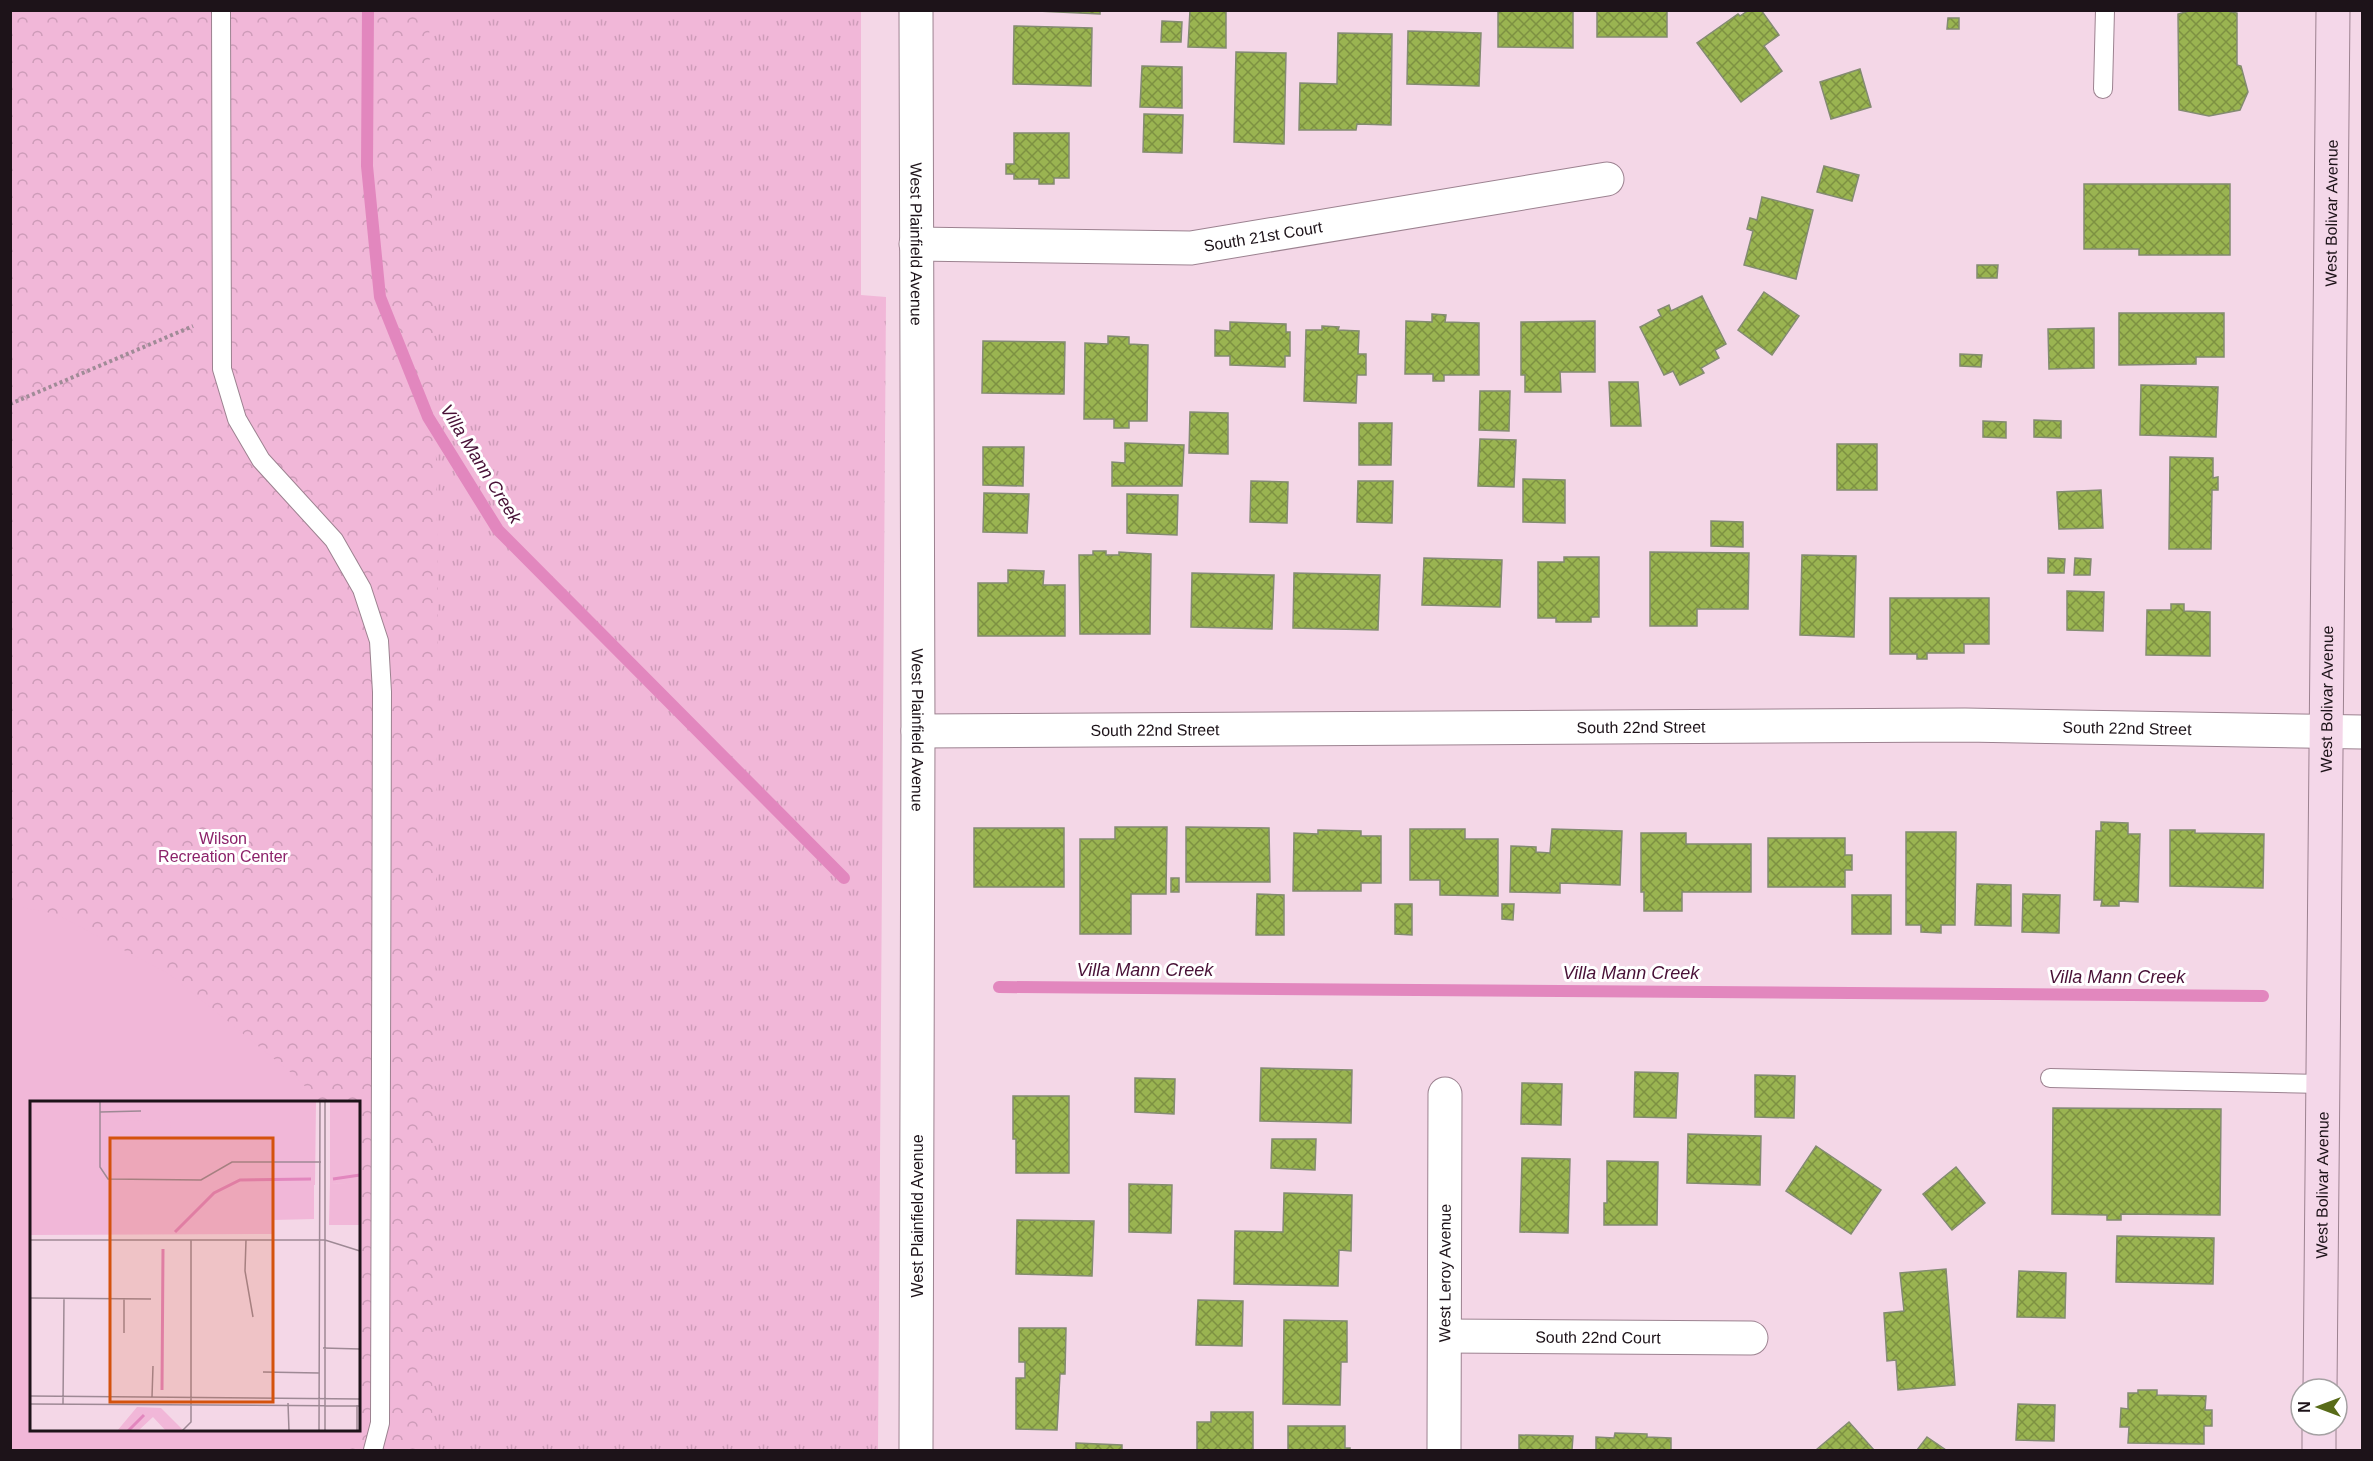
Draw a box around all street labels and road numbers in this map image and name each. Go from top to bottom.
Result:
street label: West Bolivar Avenue [2322,139,2340,287]
street label: West Plainfield Avenue [908,162,925,326]
street label: South 21st Court [1202,218,1324,254]
street label: West Bolivar Avenue [2317,625,2336,773]
street label: West Plainfield Avenue [909,648,927,812]
street label: South 22nd Street [1576,718,1706,736]
street label: South 22nd Street [2062,718,2192,738]
street label: South 22nd Street [1090,721,1220,739]
street label: West Bolivar Avenue [2313,1111,2331,1259]
street label: West Plainfield Avenue [909,1134,926,1298]
street label: West Leroy Avenue [1436,1204,1453,1342]
street label: South 22nd Court [1535,1328,1661,1346]

